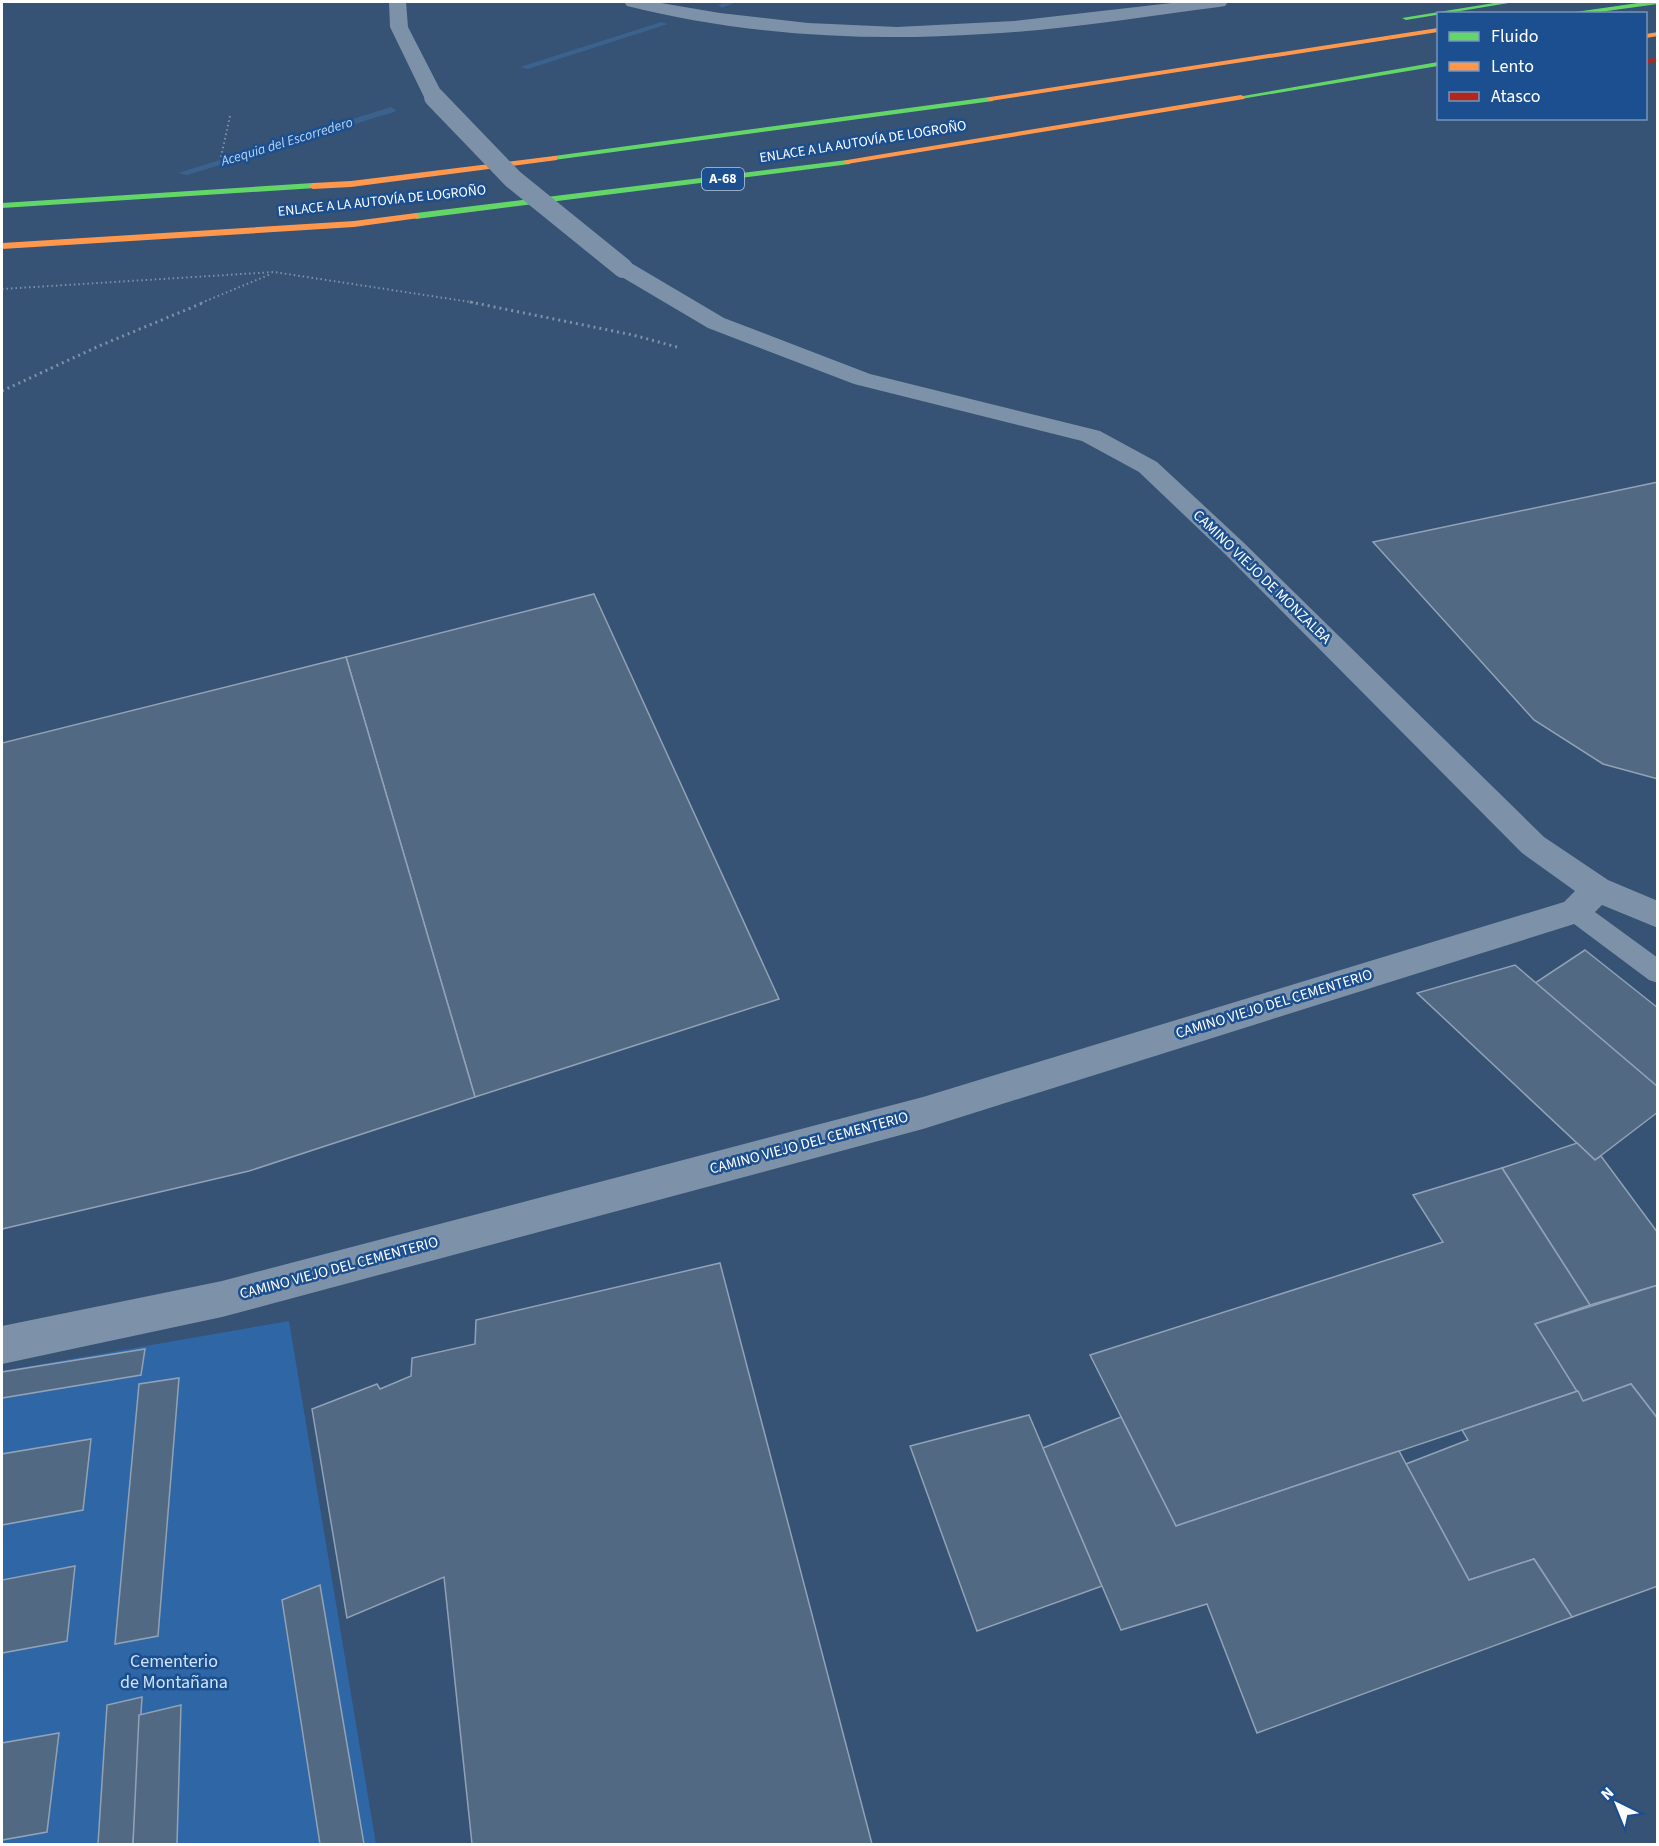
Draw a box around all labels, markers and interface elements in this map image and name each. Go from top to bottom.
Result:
legend [1437,12,1647,120]
text: Fluido [1491,24,1538,49]
text: Lento [1491,54,1534,79]
text: Atasco [1491,84,1540,109]
water label: Acequia del Escorredero [218,112,355,172]
street label: ENLACE A LA AUTOVÍA DE LOGROÑO [758,116,968,168]
road number: A-68 [702,168,744,190]
street label: ENLACE A LA AUTOVÍA DE LOGROÑO [277,180,487,222]
street label: CAMINO VIEJO DE MONZALBA [1188,505,1336,649]
street label: CAMINO VIEJO DEL CEMENTERIO [1173,964,1375,1044]
street label: CAMINO VIEJO DEL CEMENTERIO [707,1106,911,1180]
street label: CAMINO VIEJO DEL CEMENTERIO [237,1231,441,1305]
park label: Cementerio de Montañana [120,1649,228,1695]
north arrow [1587,1774,1647,1834]
text: N [1596,1782,1619,1805]

